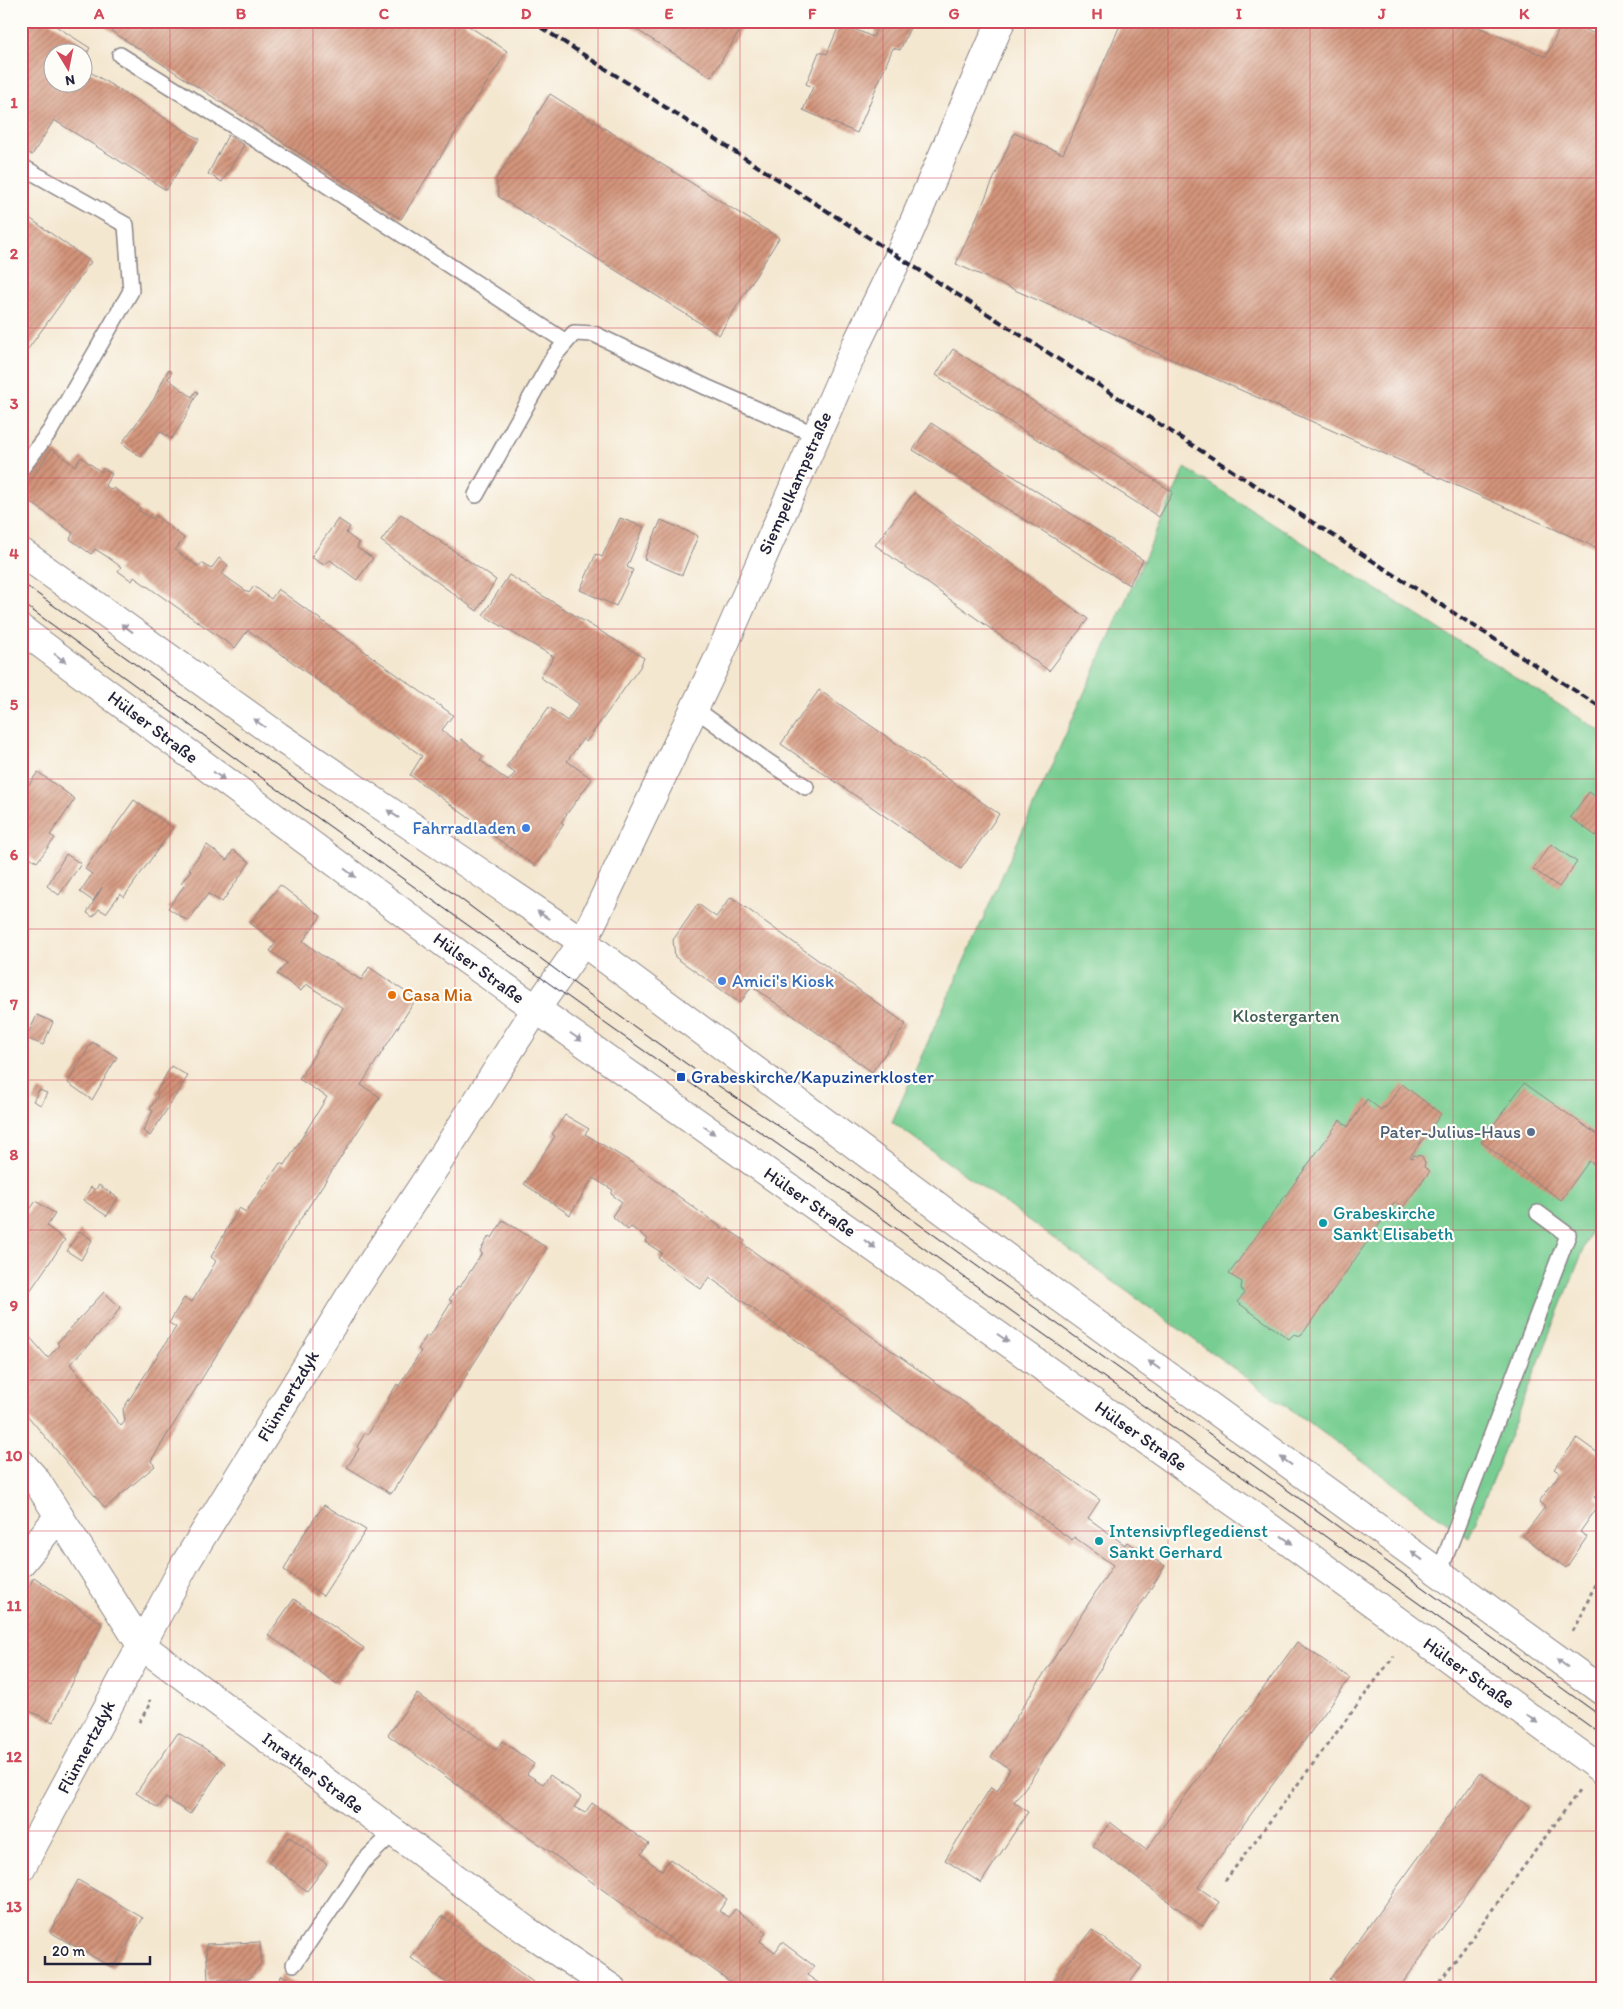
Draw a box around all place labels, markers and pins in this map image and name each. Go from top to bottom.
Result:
place label: Fahrradladen [413,817,516,839]
marker: Fahrradladen [520,822,532,834]
place label: Amici's Kiosk [732,970,834,992]
marker: Amici's Kiosk [716,975,728,987]
place label: Casa Mia [402,984,473,1006]
marker: Casa Mia [386,989,398,1001]
place label: Grabeskirche/Kapuzinerkloster [691,1066,935,1088]
marker: Grabeskirche/Kapuzinerkloster [675,1071,687,1083]
place label: Pater-Julius-Haus [1380,1121,1521,1143]
marker: Pater-Julius-Haus [1525,1126,1537,1138]
place label: Grabeskirche Sankt Elisabeth [1333,1202,1453,1245]
marker: Grabeskirche Sankt Elisabeth [1317,1217,1329,1229]
place label: Intensivpflegedienst Sankt Gerhard [1109,1520,1268,1563]
marker: Intensivpflegedienst Sankt Gerhard [1093,1535,1105,1547]

